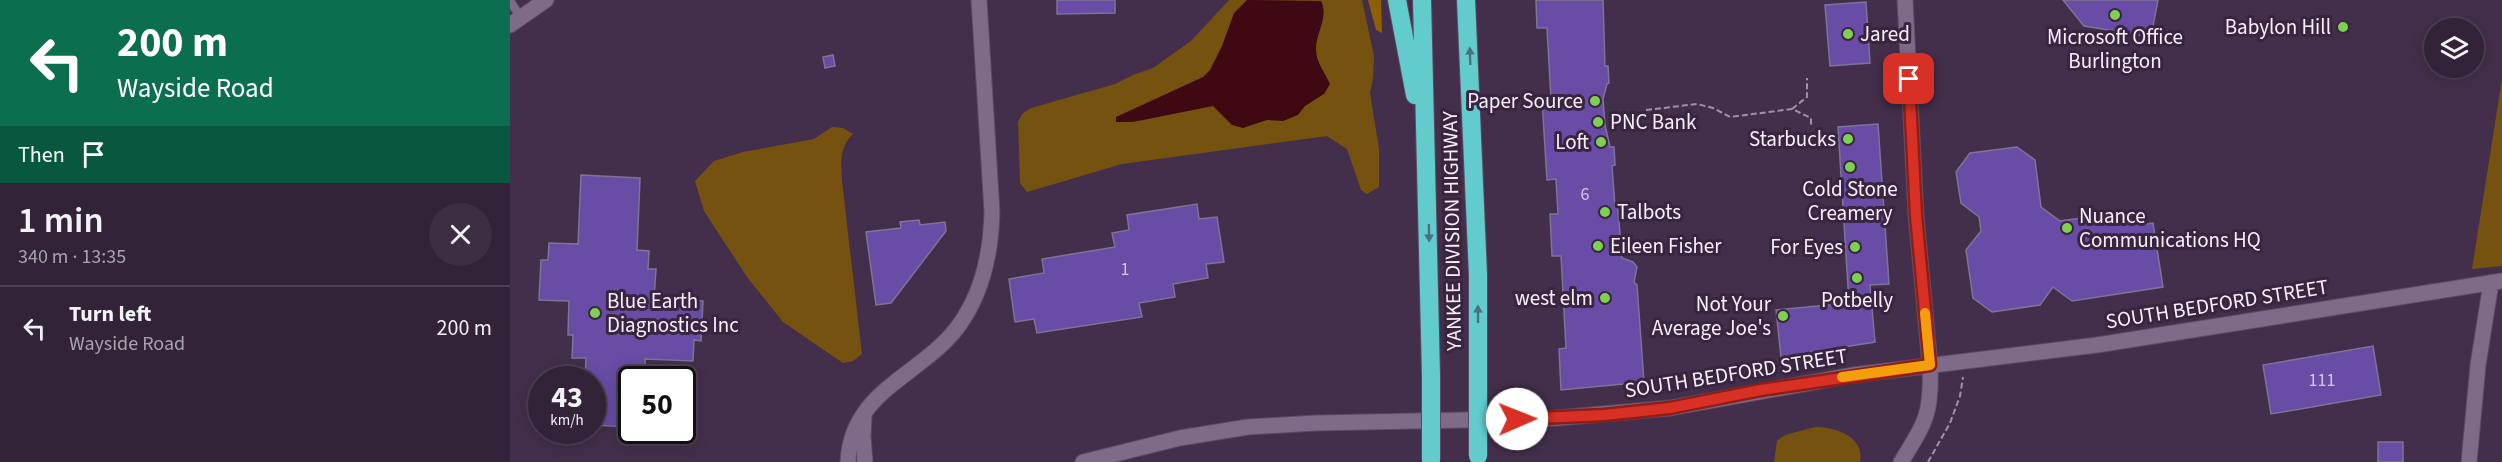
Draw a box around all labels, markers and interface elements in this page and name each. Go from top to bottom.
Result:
marker: Microsoft Office Burlington [2108,8,2122,22]
place label: Babylon Hill [2225,12,2331,42]
text: 200 m [117,13,228,73]
map controls [2424,18,2484,78]
button: layers [2424,18,2484,78]
place label: Jared [1860,19,1910,49]
marker: Babylon Hill [2336,20,2350,34]
place label: Microsoft Office Burlington [2047,22,2183,76]
icon: left [18,24,96,102]
marker: Jared [1841,27,1855,41]
one-way arrow [1465,47,1474,66]
pin [1883,53,1934,104]
icon: arrive [1892,62,1925,95]
text: Wayside Road [117,69,274,108]
place label: Paper Source [1467,86,1583,116]
marker: Paper Source [1588,94,1602,108]
place label: PNC Bank [1610,107,1697,137]
street label: YANKEE DIVISION HIGHWAY [1435,110,1469,352]
marker: PNC Bank [1591,115,1605,129]
place label: Starbucks [1749,124,1836,154]
place label: Loft [1555,127,1590,157]
marker: Starbucks [1841,132,1855,146]
marker: Loft [1594,135,1608,149]
icon: arrive [77,138,110,171]
text: Then [18,139,65,171]
marker: Cold Stone Creamery [1843,160,1857,174]
place label: Cold Stone Creamery [1802,174,1898,228]
house number: 6 [1581,182,1590,207]
text: 1 min [18,195,104,246]
place label: Talbots [1617,197,1681,227]
place label: Nuance Communications HQ [2079,201,2261,255]
button: close [429,203,492,266]
marker: Talbots [1598,205,1612,219]
marker: Nuance Communications HQ [2060,221,2074,235]
one-way arrow [1424,224,1433,243]
place label: Eileen Fisher [1610,231,1722,261]
place label: For Eyes [1770,232,1843,262]
marker: Eileen Fisher [1591,239,1605,253]
marker: For Eyes [1848,240,1862,254]
text: 340 m · 13:35 [18,243,126,271]
house number: 1 [1121,257,1129,282]
marker: Potbelly [1850,271,1864,285]
street label: SOUTH BEDFORD STREET [2104,272,2330,336]
place label: west elm [1515,283,1593,313]
place label: Potbelly [1821,285,1893,315]
place label: Blue Earth Diagnostics Inc [607,286,739,340]
place label: Not Your Average Joe's [1652,289,1772,343]
marker: west elm [1598,291,1612,305]
text: Turn left [69,298,151,330]
one-way arrow [1473,305,1483,324]
marker: Blue Earth Diagnostics Inc [588,306,602,320]
marker: Not Your Average Joe's [1776,309,1790,323]
icon: left [18,312,51,345]
text: 200 m [437,312,492,344]
text: Wayside Road [69,330,185,358]
street label: SOUTH BEDFORD STREET [1623,341,1849,405]
speed limit sign: 50 [618,366,696,444]
house number: 111 [2309,368,2335,393]
text: 43 [551,376,583,419]
position arrow [1485,387,1549,451]
text: km/h [550,410,584,431]

